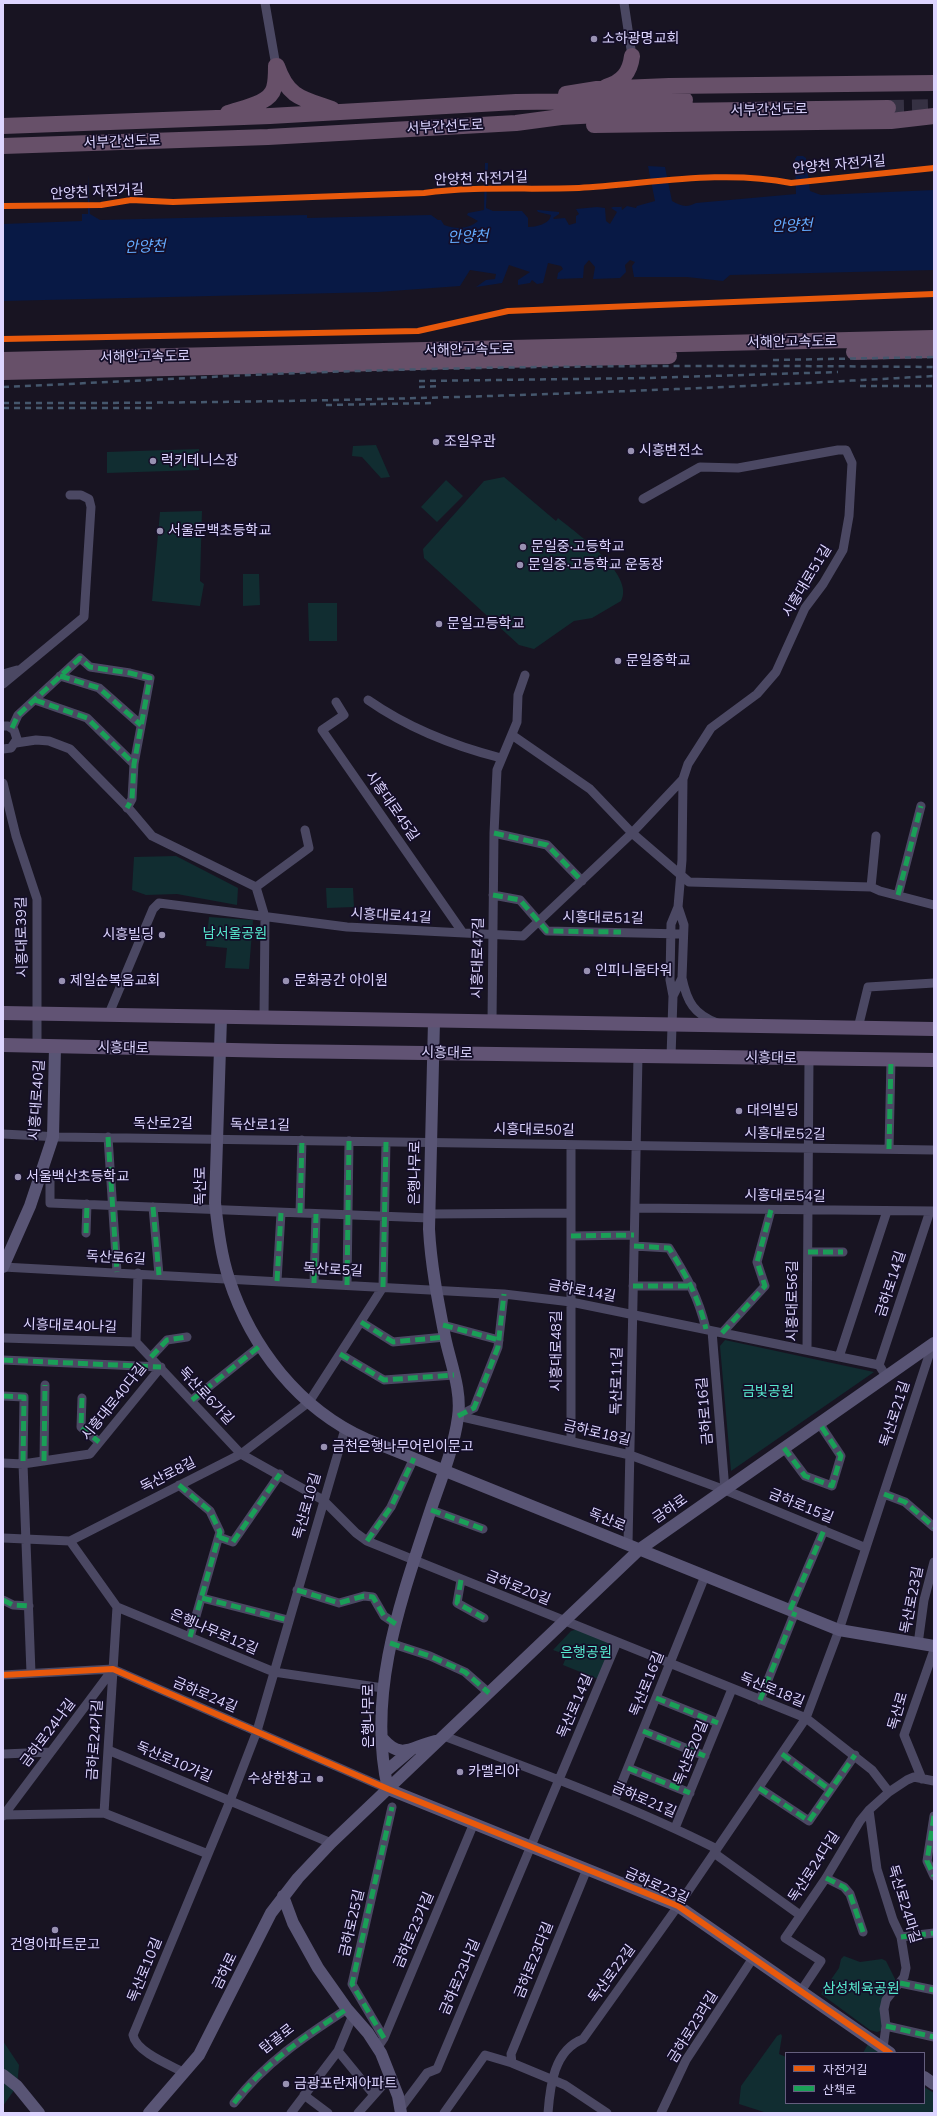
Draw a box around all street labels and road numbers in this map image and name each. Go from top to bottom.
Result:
street label: 서부간선도로 [730,101,808,119]
street label: 서부간선도로 [406,117,484,137]
street label: 서부간선도로 [83,132,161,152]
street label: 안양천 자전거길 [792,153,886,177]
street label: 안양천 자전거길 [434,169,528,189]
street label: 안양천 자전거길 [50,181,144,203]
street label: 서해안고속도로 [747,333,837,351]
street label: 서해안고속도로 [424,341,514,359]
street label: 서해안고속도로 [100,348,190,366]
street label: 시흥대로51길 [779,542,835,620]
street label: 시흥대로45길 [362,768,422,844]
street label: 시흥대로39길 [13,896,31,978]
street label: 시흥대로41길 [350,905,432,927]
street label: 시흥대로51길 [562,909,644,927]
street label: 시흥대로47길 [469,917,487,999]
street label: 시흥대로 [97,1039,149,1057]
street label: 시흥대로 [421,1044,473,1062]
street label: 시흥대로 [745,1049,797,1067]
street label: 시흥대로40길 [26,1059,48,1141]
street label: 독산로2길 [133,1116,193,1132]
street label: 독산로1길 [230,1116,290,1134]
street label: 시흥대로50길 [493,1121,575,1139]
street label: 시흥대로52길 [744,1125,826,1143]
street label: 은행나무로 [406,1141,424,1205]
street label: 독산로 [193,1167,209,1205]
street label: 시흥대로54길 [744,1187,826,1205]
street label: 독산로6길 [86,1248,146,1268]
street label: 금하로14길 [872,1249,910,1319]
street label: 독산로5길 [303,1260,363,1280]
street label: 시흥대로56길 [785,1260,801,1342]
street label: 금하로14길 [547,1277,617,1305]
street label: 시흥대로48길 [549,1310,565,1392]
street label: 시흥대로40나길 [23,1316,117,1336]
street label: 독산로11길 [608,1347,626,1415]
street label: 시흥대로40다길 [78,1360,150,1444]
street label: 독산로6가길 [175,1364,237,1428]
street label: 금하로16길 [694,1376,716,1446]
street label: 독산로21길 [876,1379,914,1449]
street label: 금하로18길 [562,1417,632,1449]
street label: 독산로8길 [137,1454,199,1496]
street label: 독산로10길 [290,1471,324,1541]
street label: 금하로15길 [766,1485,836,1527]
street label: 금하로 [649,1491,691,1527]
street label: 독산로 [586,1505,628,1535]
street label: 독산로23길 [897,1565,927,1635]
street label: 금하로20길 [483,1567,553,1609]
street label: 은행나무로12길 [167,1606,261,1658]
street label: 독산로16길 [626,1649,668,1719]
street label: 독산로18길 [737,1669,807,1711]
street label: 독산로14길 [554,1671,596,1741]
street label: 금하로24길 [170,1674,240,1716]
street label: 은행나무로 [361,1684,377,1748]
street label: 독산로 [885,1690,911,1732]
street label: 금하로24나길 [17,1696,79,1770]
street label: 금하로24가길 [84,1699,106,1781]
street label: 독산로20길 [670,1718,712,1788]
street label: 독산로10가길 [133,1738,215,1786]
street label: 금하로21길 [609,1779,679,1821]
street label: 독산로24다길 [785,1828,843,1906]
street label: 독산로24마길 [884,1863,924,1945]
street label: 금하로23길 [622,1864,692,1908]
street label: 금하로25길 [336,1888,368,1958]
street label: 금하로23가길 [390,1889,438,1971]
street label: 금하로23다길 [511,1919,557,2001]
street label: 독산로10길 [124,1935,166,2005]
street label: 금하로23나길 [436,1936,484,2018]
street label: 독산로22길 [585,1941,639,2007]
street label: 금하로 [209,1950,241,1992]
street label: 금하로23라길 [664,1988,722,2066]
street label: 탑골로 [257,2020,297,2058]

